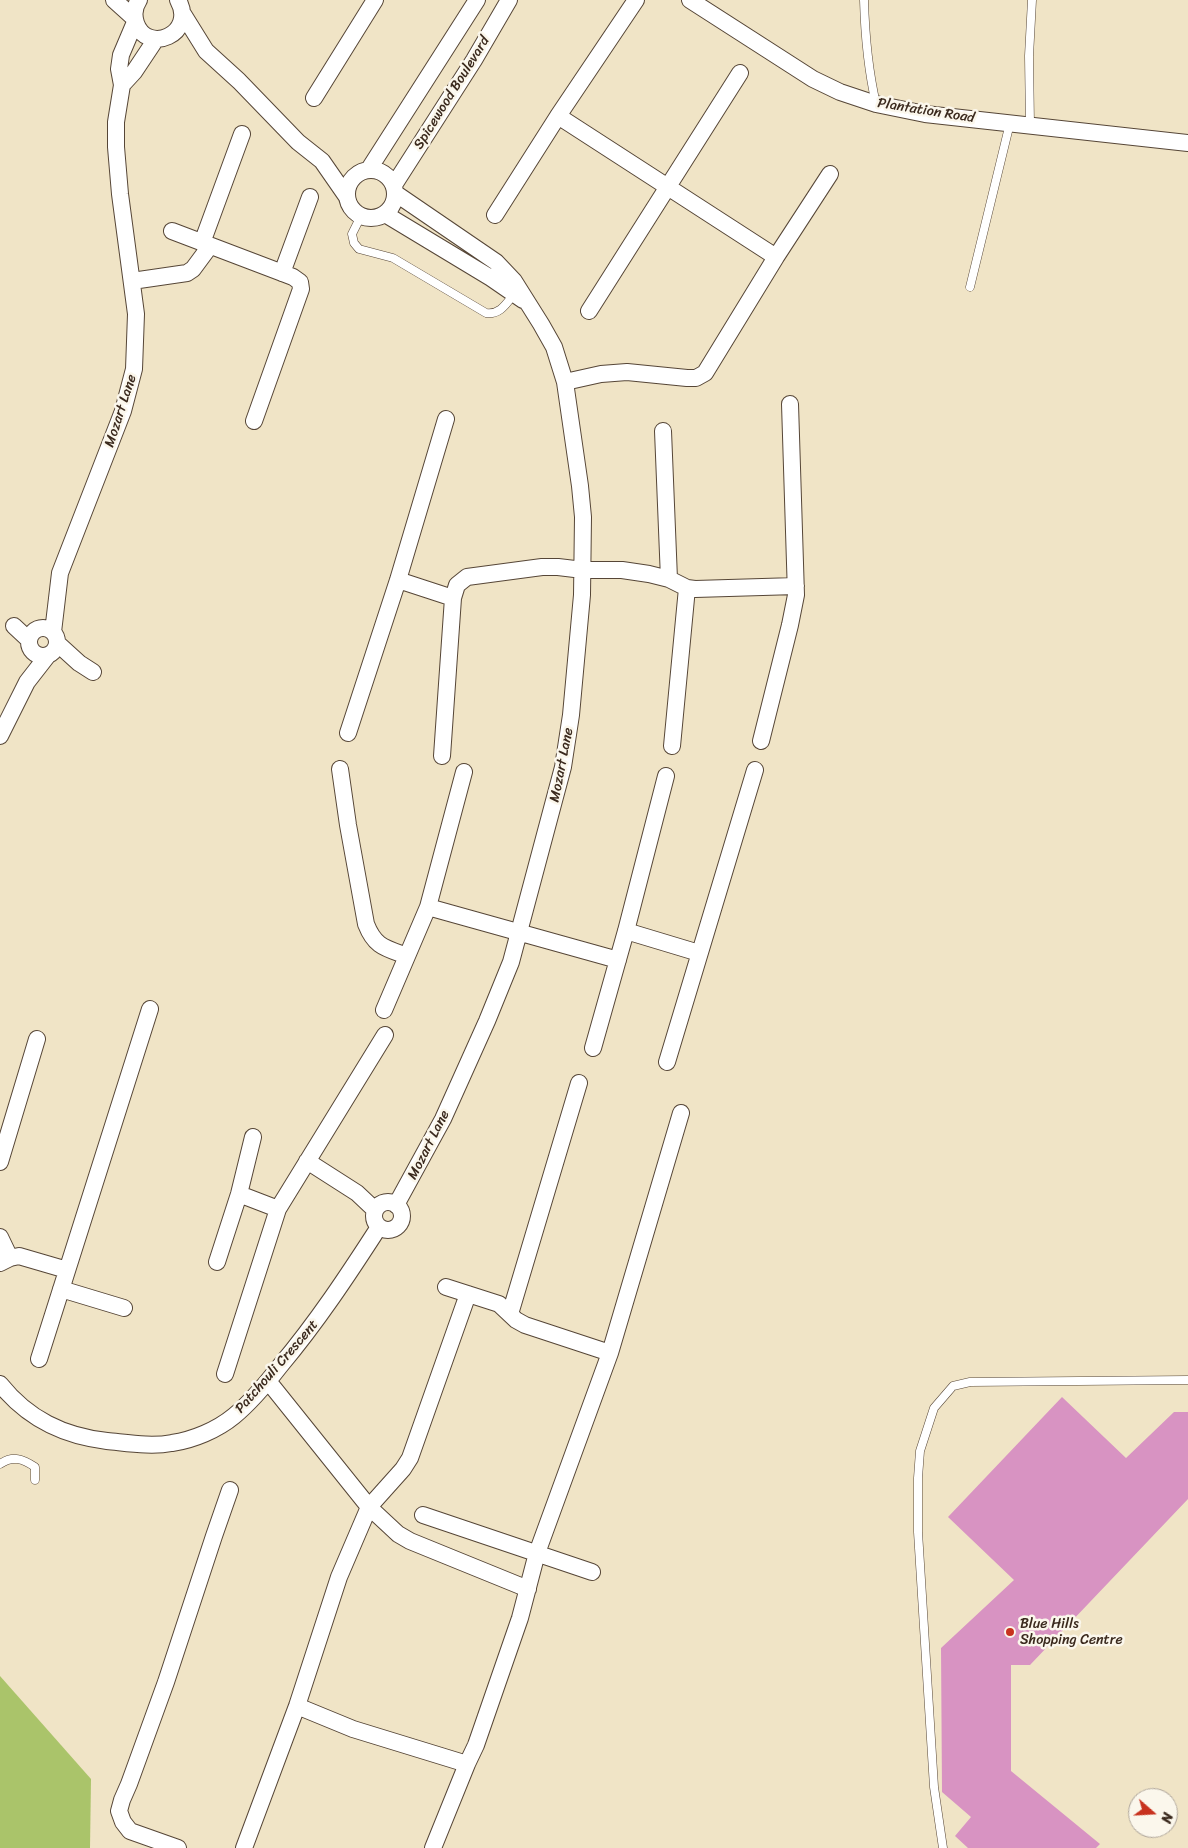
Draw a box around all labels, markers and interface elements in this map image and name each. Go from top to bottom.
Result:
street label: Spicewood Boulevard [410,34,494,152]
street label: Plantation Road [876,95,976,127]
street label: Mozart Lane [101,373,141,449]
street label: Mozart Lane [547,726,577,804]
street label: Mozart Lane [404,1108,454,1182]
street label: Patchouli Crescent [232,1317,322,1417]
place label: Blue Hills Shopping Centre [1020,1616,1123,1648]
marker: Blue Hills Shopping Centre [1004,1626,1016,1638]
north arrow [1128,1788,1178,1838]
text: N [1153,1809,1180,1826]

